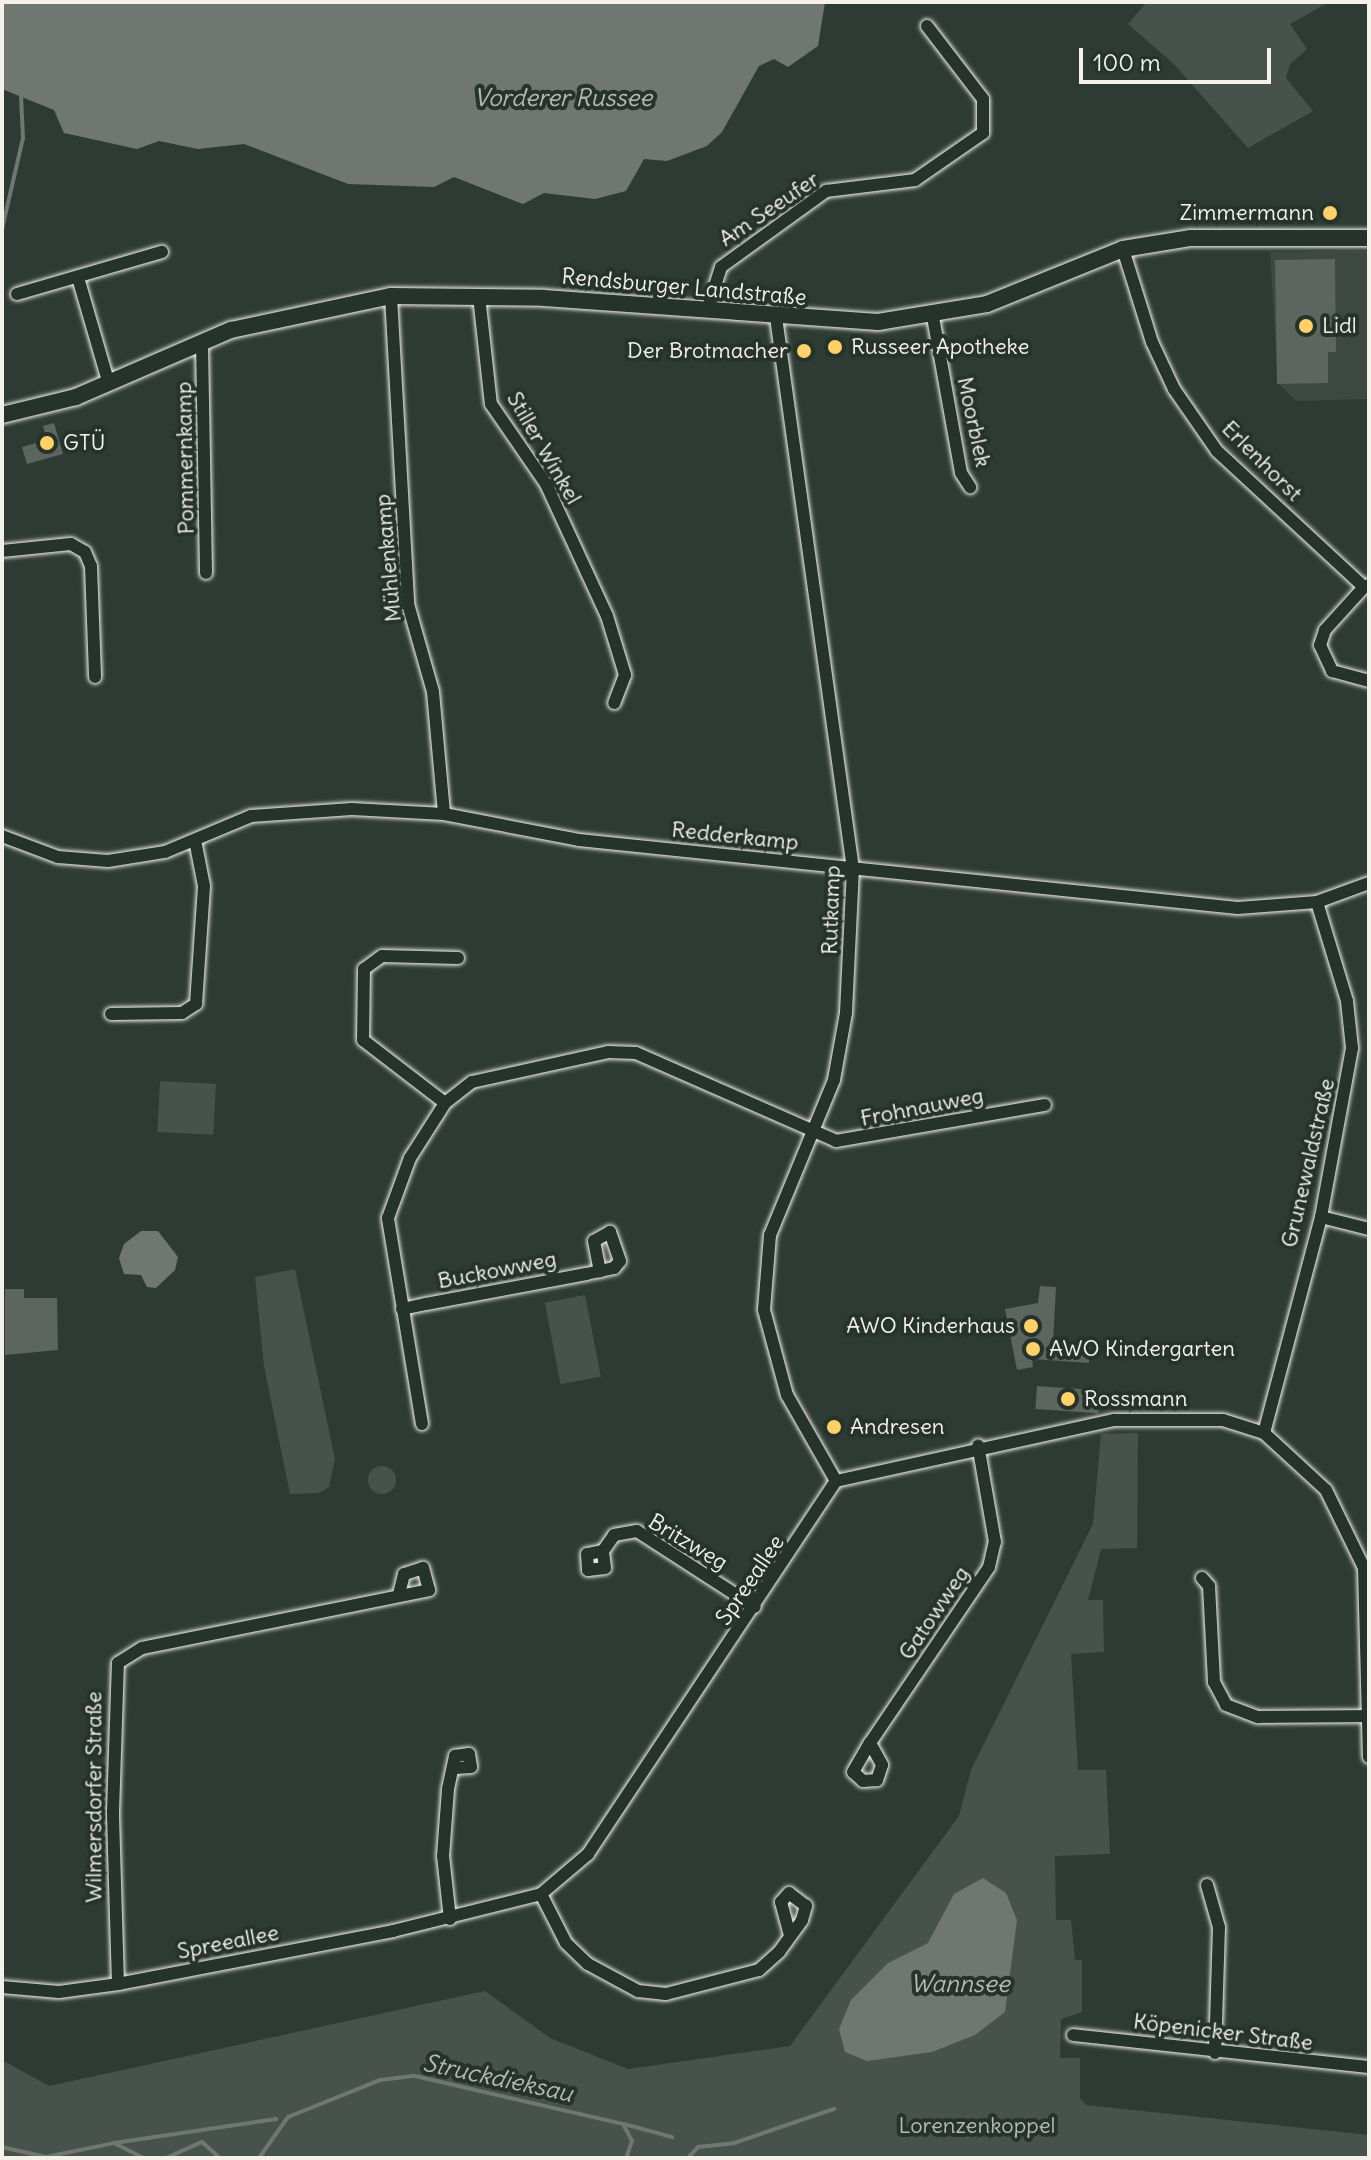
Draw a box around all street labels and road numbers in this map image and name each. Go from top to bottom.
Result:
street label: Am Seeufer [714,166,824,252]
street label: Rendsburger Landstraße [560,263,808,311]
street label: Moorblek [952,374,996,470]
street label: Pommernkamp [170,381,200,535]
street label: Stiller Winkel [501,387,587,509]
street label: Erlenhorst [1216,415,1308,507]
street label: Mühlenkamp [369,493,407,623]
street label: Redderkamp [670,816,800,856]
street label: Rutkamp [816,865,846,955]
street label: Grunewaldstraße [1276,1076,1340,1250]
street label: Frohnauweg [858,1082,986,1132]
street label: Buckowweg [435,1246,559,1294]
street label: Britzweg [644,1508,732,1576]
street label: Spreeallee [710,1530,790,1630]
street label: Gatowweg [893,1561,975,1665]
street label: Wilmersdorfer Straße [81,1691,107,1903]
street label: Spreeallee [175,1919,281,1965]
street label: Köpenicker Straße [1132,2008,1314,2056]

